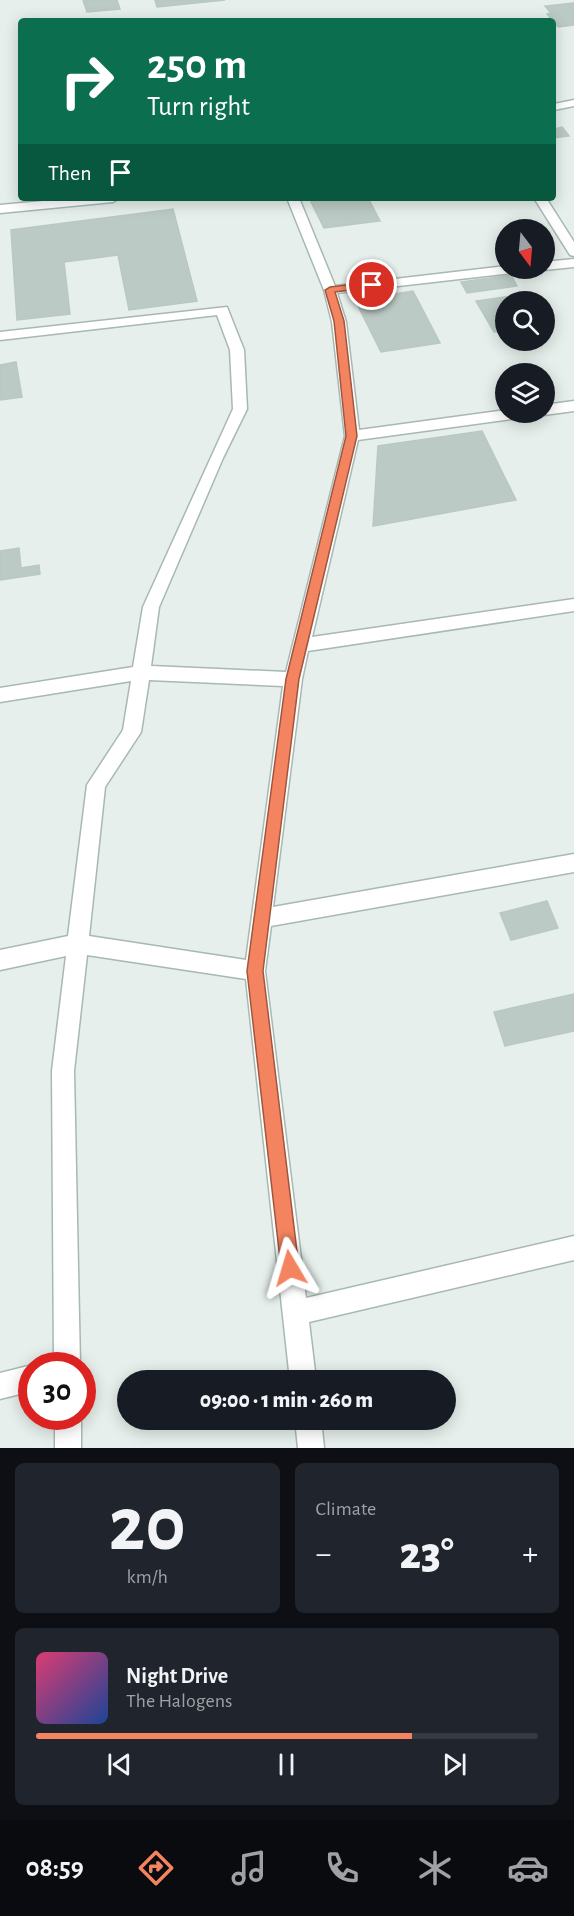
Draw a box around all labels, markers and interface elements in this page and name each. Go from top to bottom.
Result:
icon: right [48,42,126,120]
text: 250 m [147,44,247,86]
text: Turn right [147,93,250,120]
icon: arrive [104,156,137,189]
text: Then [48,162,92,184]
north arrow [495,219,555,279]
map controls [495,219,555,423]
pin [346,259,397,310]
icon: arrive [355,268,388,301]
button: search [495,291,555,351]
button: layers [495,363,555,423]
position arrow [258,1236,322,1300]
speed limit sign: 30 [18,1352,96,1430]
text: 09:00 · 1 min · 260 m [200,1389,373,1411]
text: 20 [109,1487,186,1565]
text: Climate [316,1499,376,1519]
text: 23° [400,1532,454,1577]
text: − [316,1538,331,1571]
text: + [522,1538,538,1571]
text: km/h [127,1567,168,1587]
text: Night Drive [126,1665,228,1687]
text: The Halogens [126,1691,232,1711]
icon: previous [103,1748,136,1781]
icon: pause [270,1748,303,1781]
icon: next [438,1748,471,1781]
icon: directions [135,1847,177,1889]
icon: music [228,1847,270,1889]
icon: phone [321,1847,363,1889]
icon: climate [414,1847,456,1889]
icon: car [507,1847,549,1889]
text: 08:59 [25,1854,84,1881]

